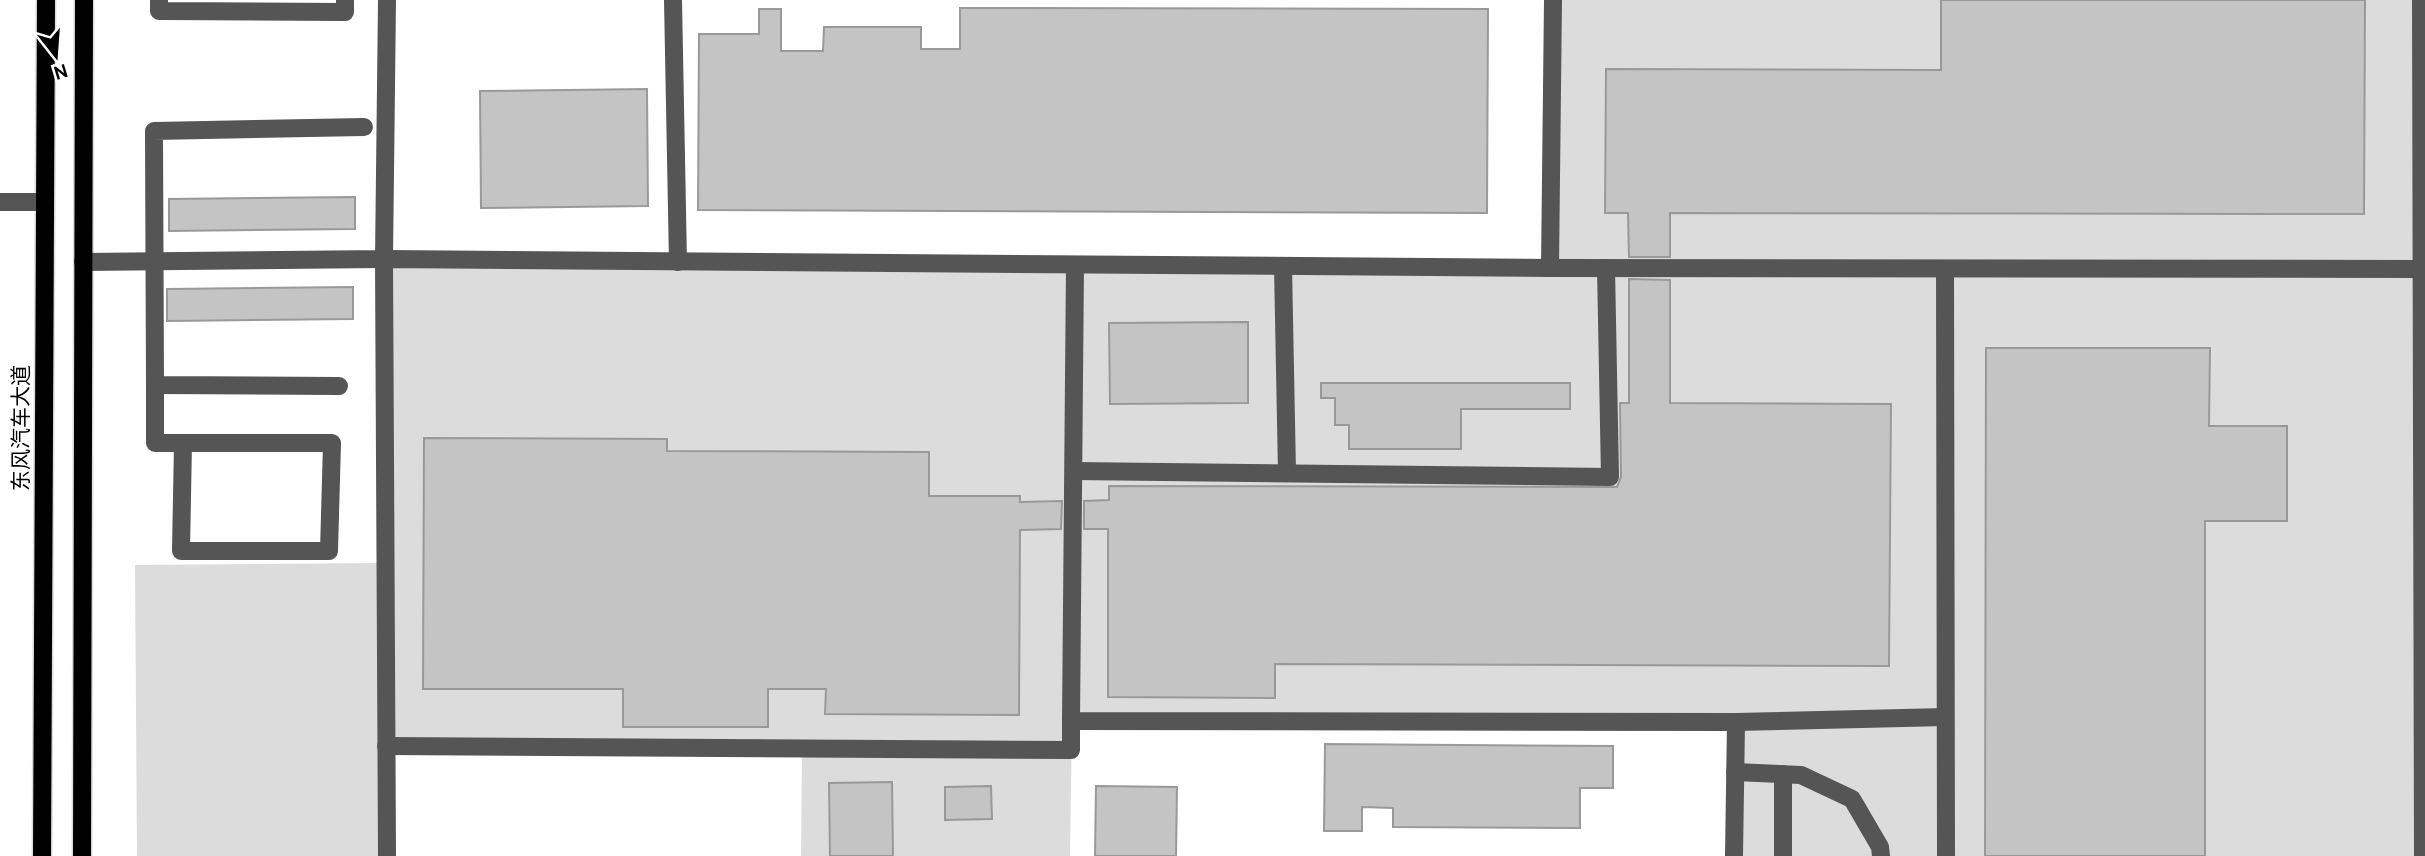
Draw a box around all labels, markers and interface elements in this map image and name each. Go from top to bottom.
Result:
north arrow [21,21,91,91]
text: N [51,59,71,85]
street label: 东风汽车大道 [8,365,33,491]

